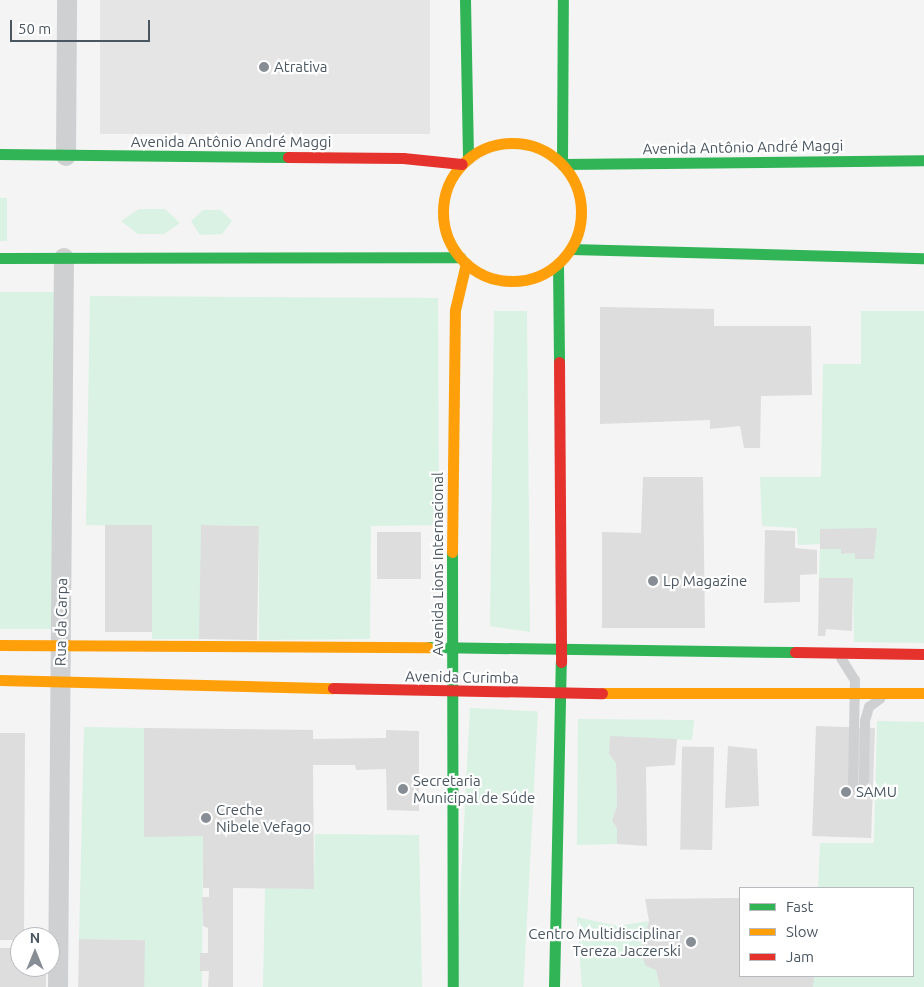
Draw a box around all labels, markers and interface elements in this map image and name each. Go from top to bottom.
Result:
scale bar [12,10,152,42]
text: 50 m [18,20,51,37]
place label: Atrativa [274,58,328,76]
marker: Atrativa [258,61,270,73]
street label: Avenida Antônio André Maggi [131,133,331,151]
street label: Avenida Antônio André Maggi [642,136,844,158]
street label: Avenida Lions Internacional [429,472,447,656]
place label: Lp Magazine [663,572,747,590]
marker: Lp Magazine [647,575,659,587]
street label: Rua da Carpa [51,578,71,666]
street label: Avenida Curimba [405,667,519,687]
place label: Secretaria Municipal de Súde [413,771,535,806]
marker: Secretaria Municipal de Súde [397,783,409,795]
place label: SAMU [856,783,897,801]
marker: SAMU [840,786,852,798]
place label: Creche Nibele Vefago [216,800,311,835]
marker: Creche Nibele Vefago [200,812,212,824]
legend [739,887,914,977]
text: Fast [786,898,813,915]
text: Slow [786,923,818,940]
place label: Centro Multidisciplinar Tereza Jaczerski [528,924,681,959]
north arrow [10,927,60,977]
text: N [30,930,40,946]
marker: Centro Multidisciplinar Tereza Jaczerski [685,936,697,948]
text: Jam [786,948,814,965]

